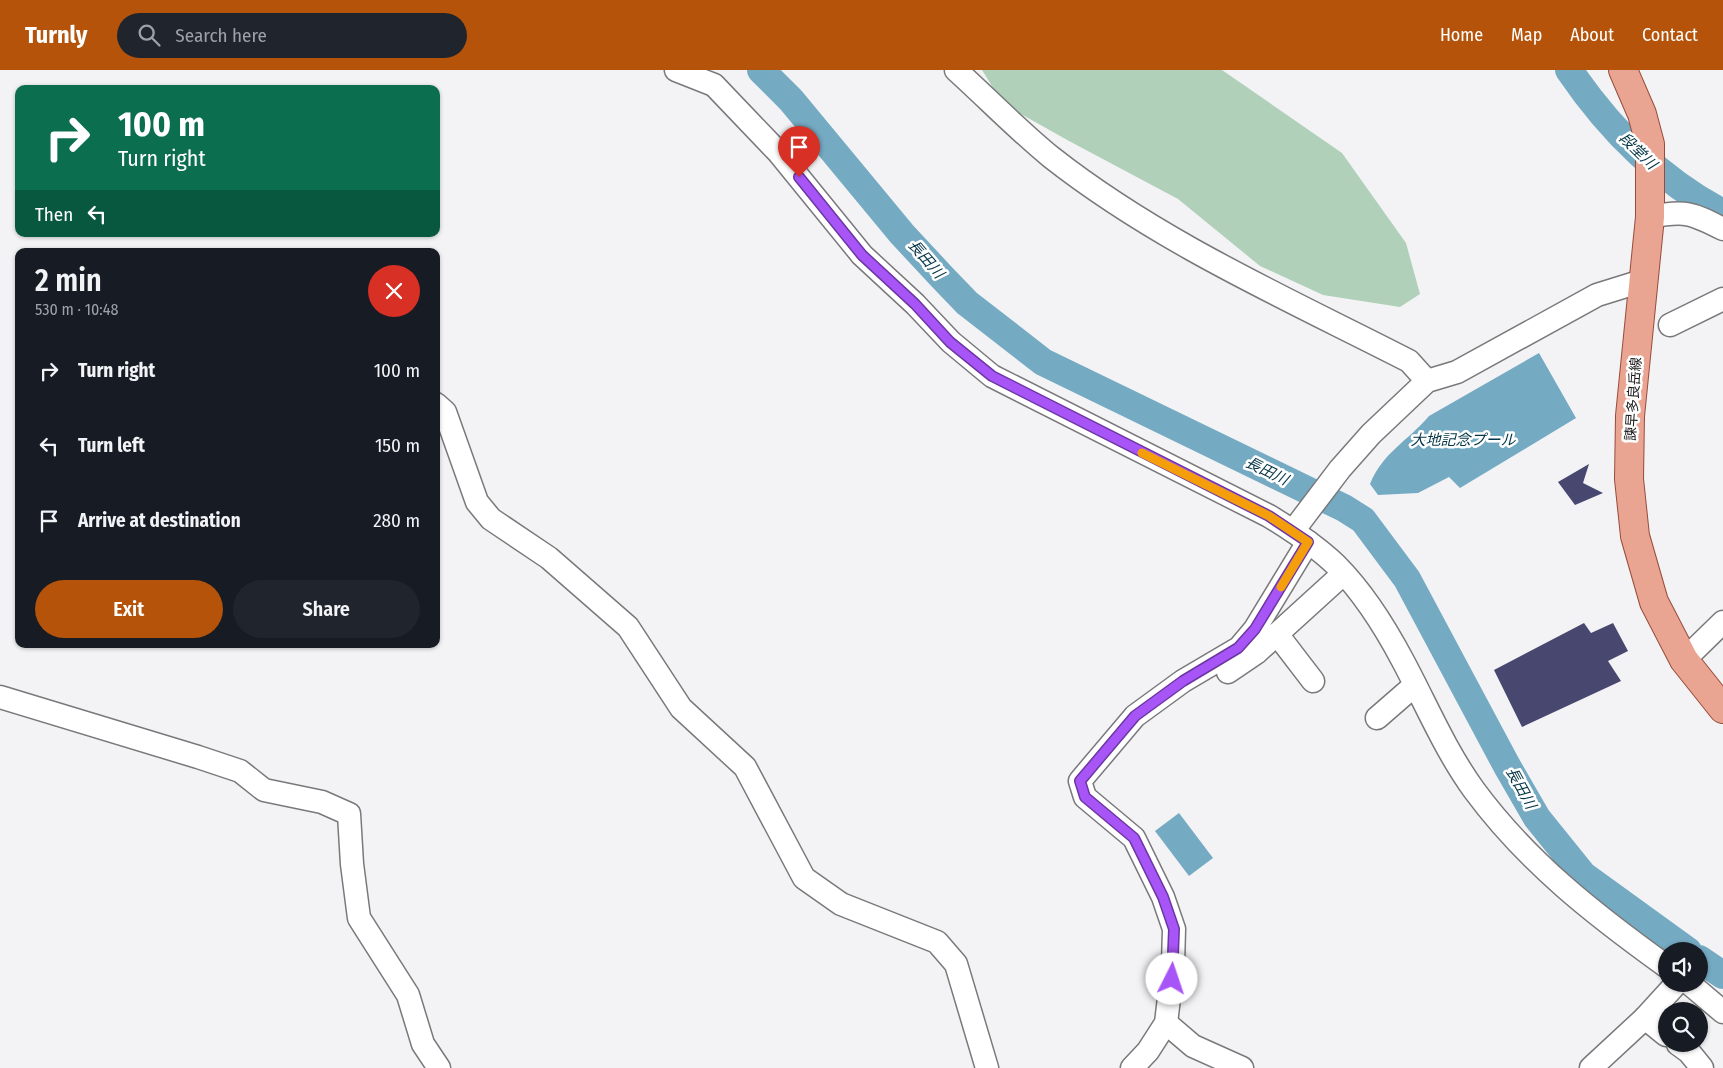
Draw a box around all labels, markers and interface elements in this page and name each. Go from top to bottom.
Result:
search box [117,13,467,58]
text: Turnly [25,21,87,49]
icon: search [135,21,163,49]
text: Search here [175,24,267,47]
text: Home [1440,24,1483,46]
text: Map [1511,24,1542,46]
text: About [1570,24,1614,46]
text: Contact [1642,24,1698,46]
text: 100 m [118,103,205,145]
icon: right [35,105,100,170]
pin [778,126,820,177]
water label: 段堂川 [1616,129,1662,174]
icon: arrive [785,133,813,161]
text: Turn right [118,145,206,172]
icon: left [83,200,111,228]
text: Then [35,203,73,226]
water label: 長田川 [904,236,949,283]
text: 2 min [35,263,102,299]
button: close [368,265,420,317]
text: 530 m · 10:48 [35,300,118,319]
icon: right [35,357,63,385]
street label: 諫早多良岳線 [1622,357,1645,442]
text: Turn right [78,359,155,382]
text: 100 m [374,359,420,382]
water label: 大地記念プール [1410,431,1516,449]
icon: left [35,432,63,460]
text: Turn left [78,434,145,457]
text: 150 m [375,434,420,457]
water label: 長田川 [1243,453,1293,490]
icon: arrive [35,507,63,535]
text: Arrive at destination [78,509,241,532]
text: 280 m [373,509,420,532]
button: Exit [35,580,223,638]
button: Share [233,580,420,638]
water label: 長田川 [1502,764,1541,814]
map controls [1658,942,1708,1052]
button: sound [1658,942,1708,992]
position arrow [1145,952,1197,1004]
button: search [1658,1002,1708,1052]

